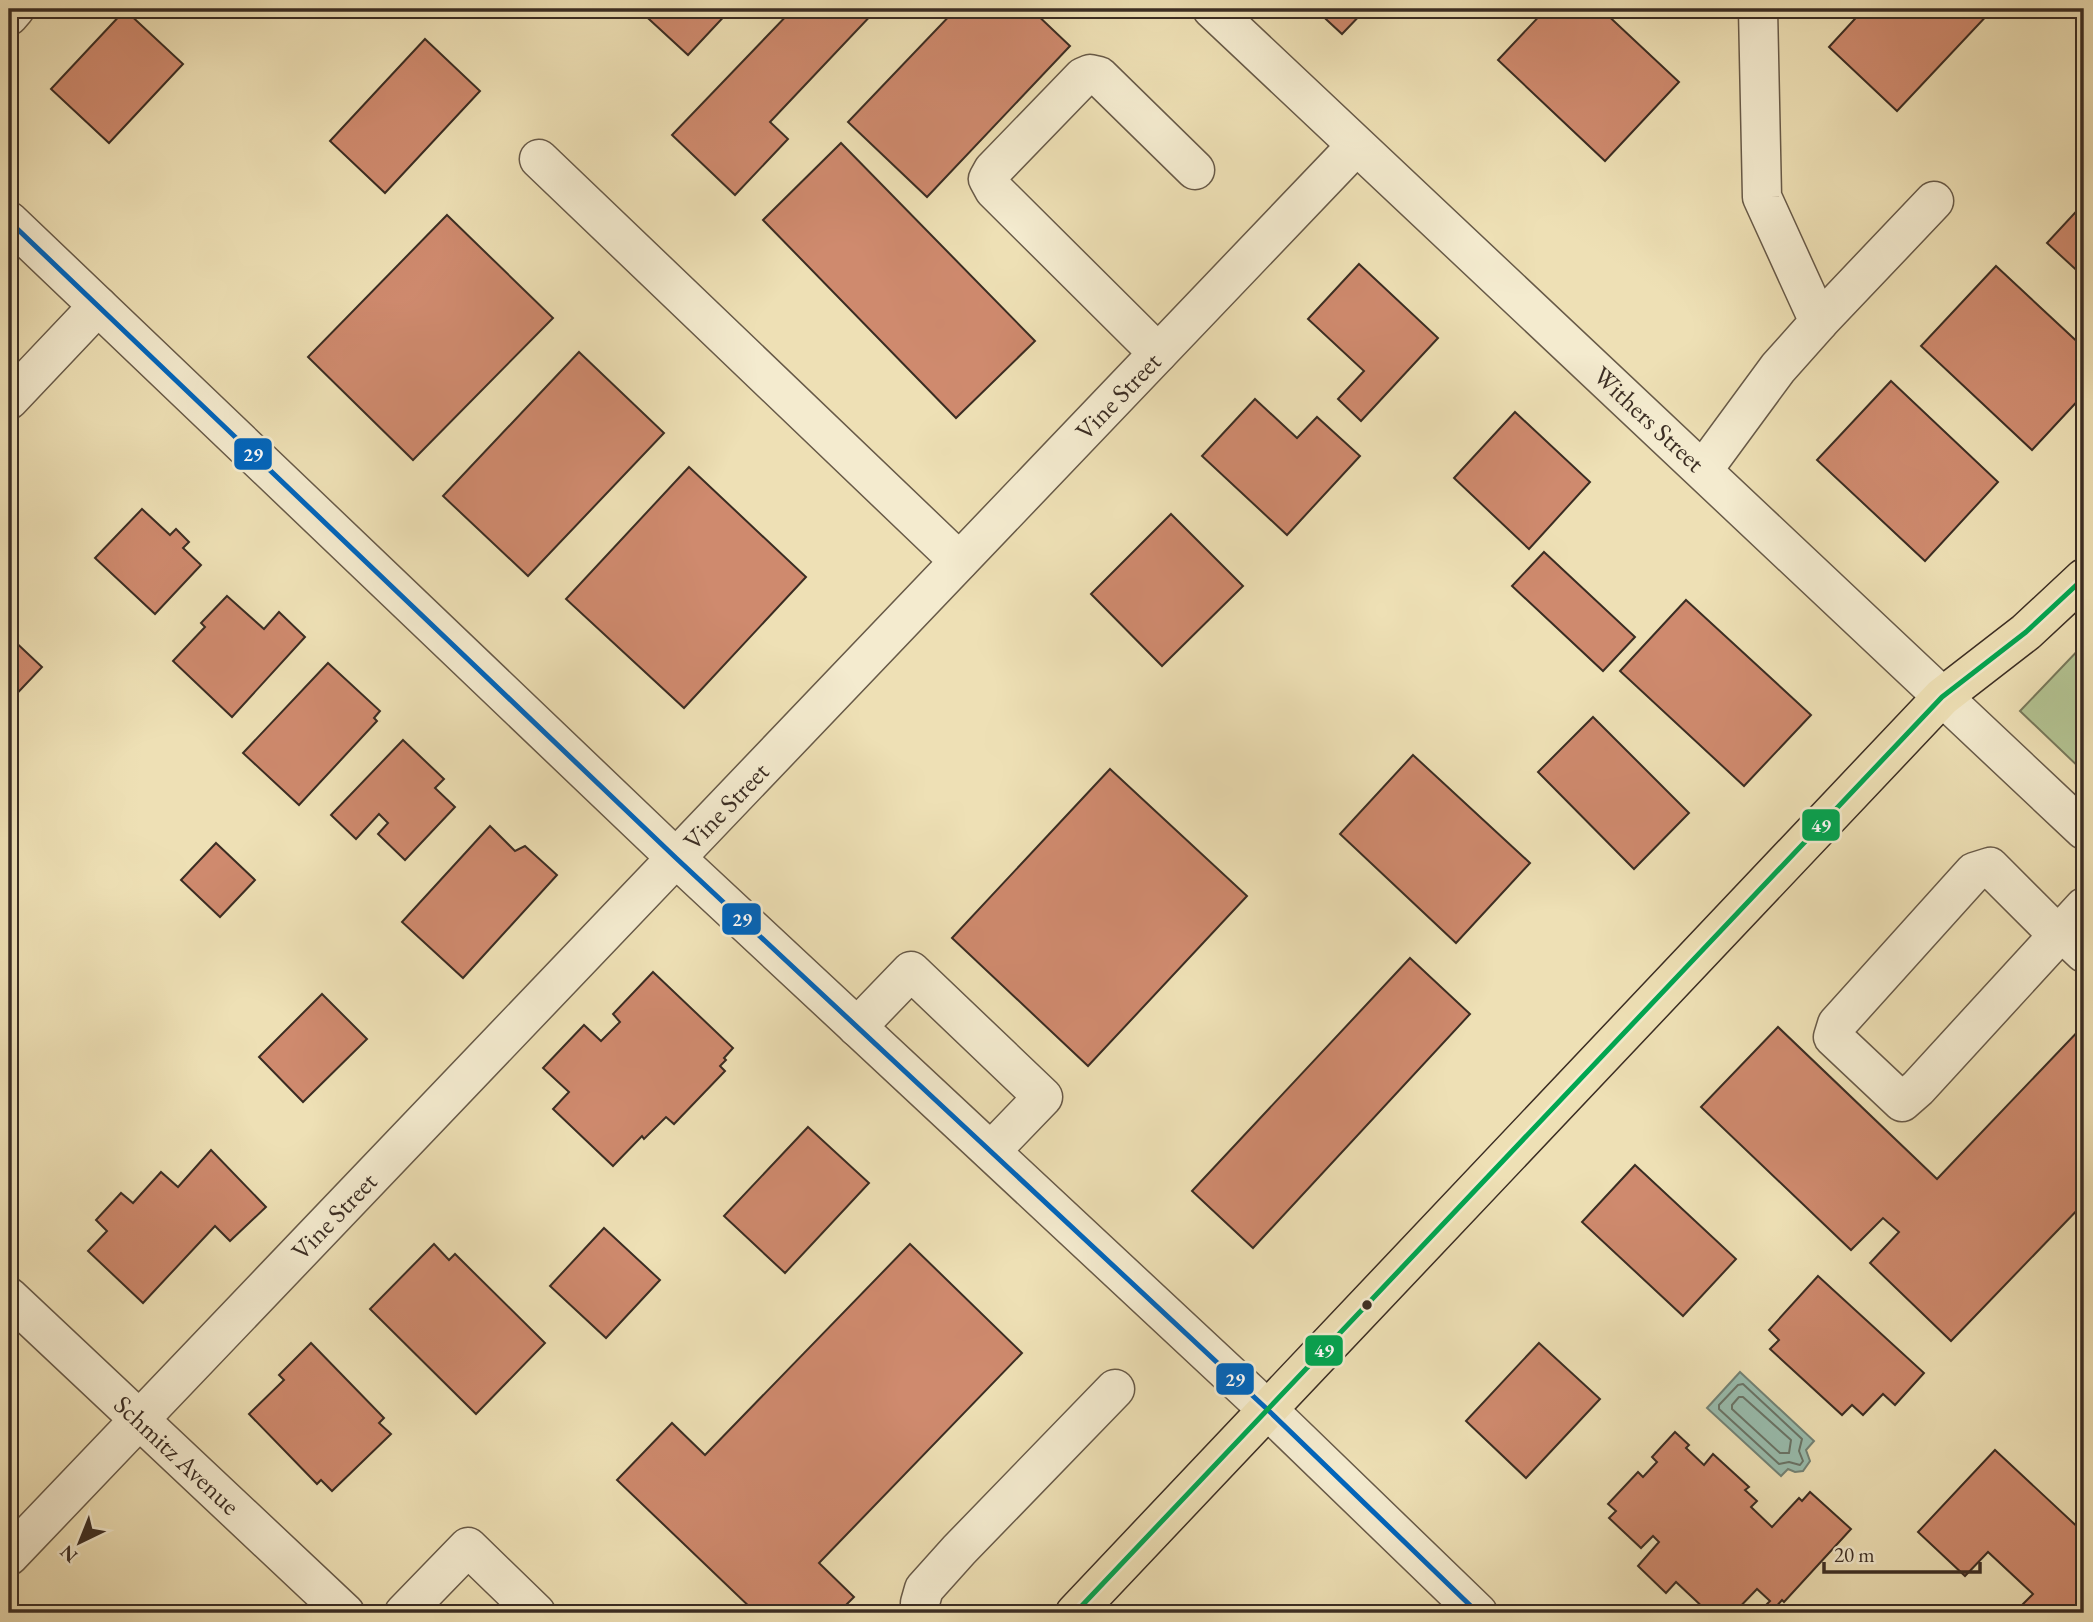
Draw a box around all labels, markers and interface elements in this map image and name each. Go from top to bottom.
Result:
street label: Vine Street [1068,345,1168,447]
street label: Withers Street [1586,359,1712,479]
line badge: 29 [233,437,273,471]
text: 29 [243,442,263,467]
street label: Vine Street [676,755,776,857]
line badge: 49 [1801,808,1841,842]
text: 49 [1811,813,1831,838]
line badge: 29 [721,902,762,936]
text: 29 [732,907,752,932]
street label: Vine Street [284,1165,384,1267]
unlabelled marker [1360,1298,1374,1312]
line badge: 49 [1304,1334,1344,1367]
text: 49 [1314,1338,1334,1363]
line badge: 29 [1215,1362,1255,1396]
text: 29 [1225,1367,1245,1392]
street label: Schmitz Avenue [107,1388,247,1522]
north arrow [46,1506,116,1576]
scale bar [1824,1531,1979,1575]
text: N [54,1539,83,1568]
text: 20 m [1834,1541,1875,1568]

